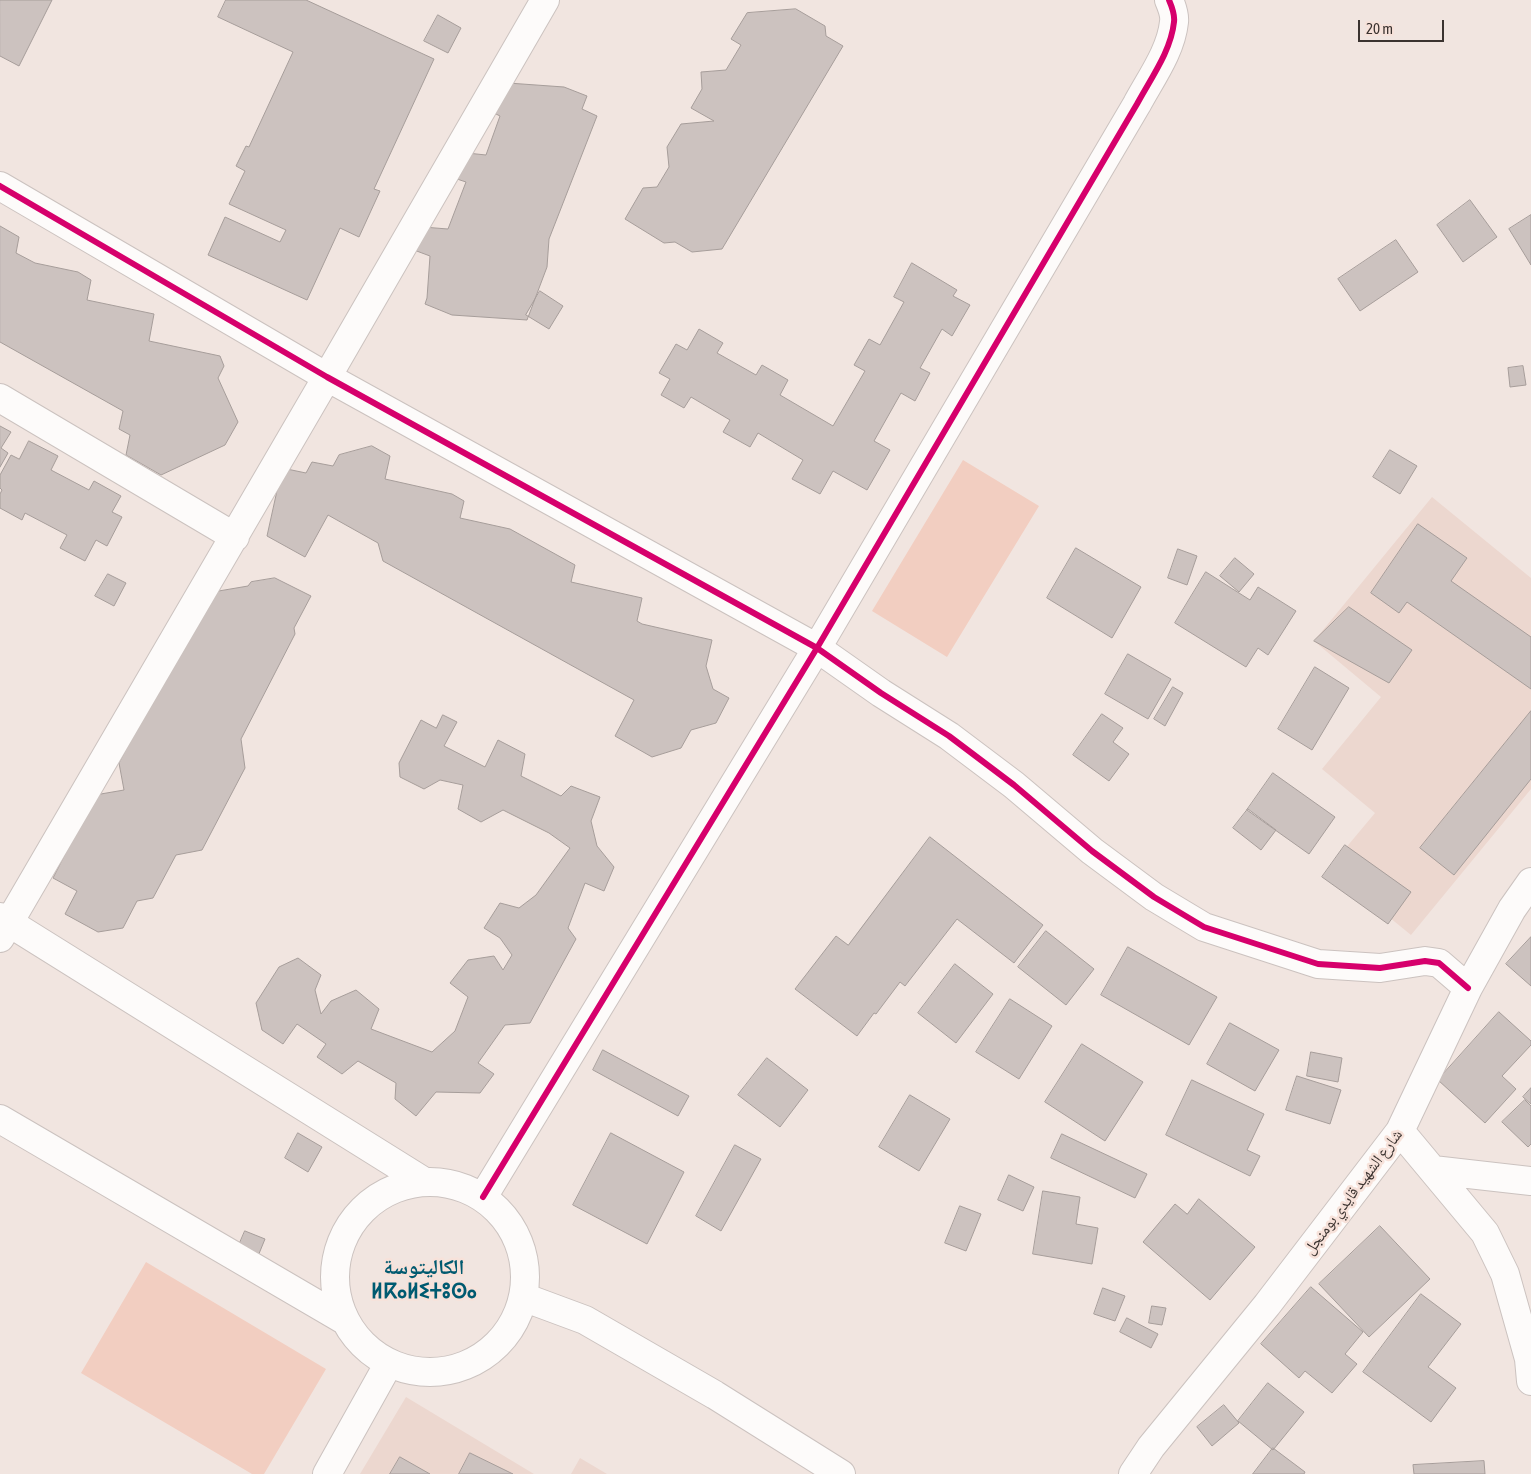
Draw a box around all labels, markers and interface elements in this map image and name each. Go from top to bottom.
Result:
scale bar [1361,10,1447,42]
text: 20 m [1366,20,1393,37]
street label: شارع الشهيد قايدي بومنجل [1300,1126,1406,1258]
district label: الكاليتوسة ⵍⴽⴰⵍⵉⵜⵓⵙⴰ [371,1254,477,1304]

